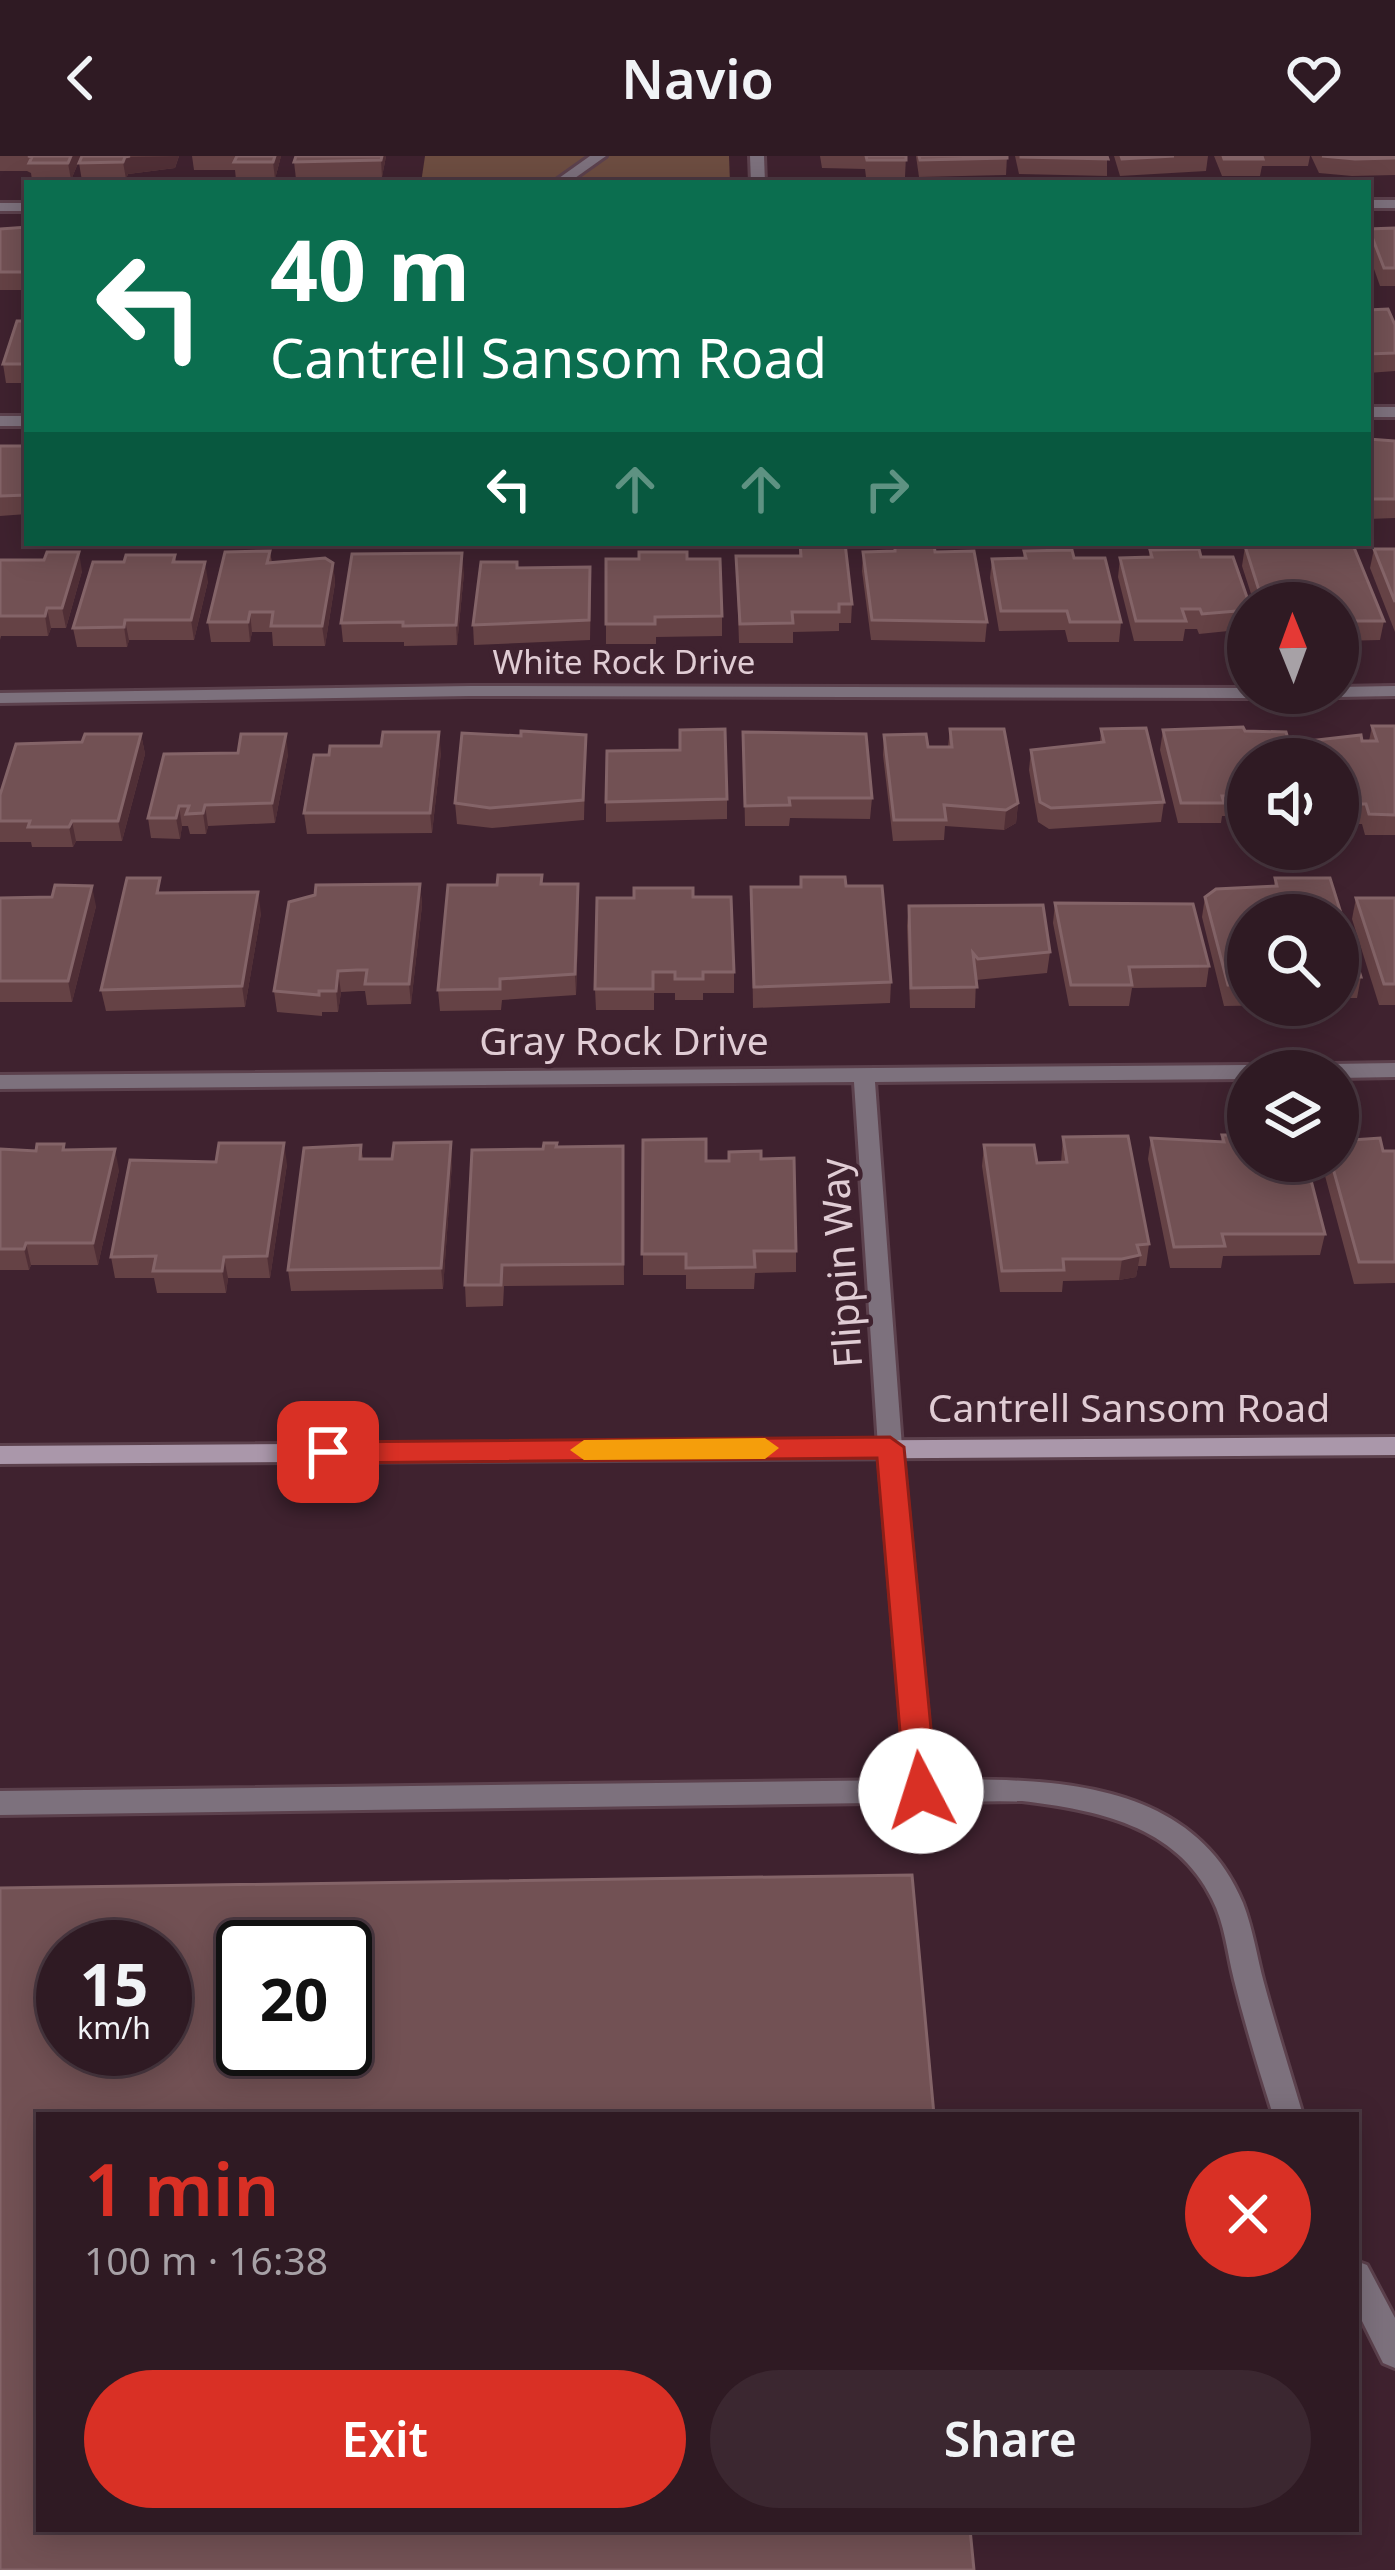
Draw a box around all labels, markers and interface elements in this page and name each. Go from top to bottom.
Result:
text: Navio [621,41,774,115]
icon: back [48,45,114,111]
icon: heart [1281,45,1347,111]
text: 40 m [270,211,470,326]
icon: left [72,228,228,384]
text: Cantrell Sansom Road [270,320,827,394]
icon: left [476,456,542,522]
icon: ahead [602,456,668,522]
icon: ahead [728,456,794,522]
icon: right [854,456,920,522]
north arrow [1227,582,1359,714]
map controls [1227,582,1359,1182]
street label: White Rock Drive [493,639,755,684]
button: sound [1227,738,1359,870]
button: search [1227,894,1359,1026]
street label: Gray Rock Drive [479,1013,769,1066]
button: layers [1227,1050,1359,1182]
street label: Flippin Way [806,1156,873,1370]
street label: Cantrell Sansom Road [928,1380,1330,1433]
pin [277,1401,379,1503]
icon: arrive [295,1419,361,1485]
position arrow [858,1728,984,1854]
speed limit sign: 20 [216,1920,372,2076]
text: 15 [80,1942,148,2024]
text: km/h [77,2007,151,2048]
text: 1 min [84,2139,279,2237]
button: close [1185,2151,1311,2277]
text: 100 m · 16:38 [84,2233,328,2286]
button: Exit [84,2370,686,2508]
button: Share [710,2370,1311,2508]

